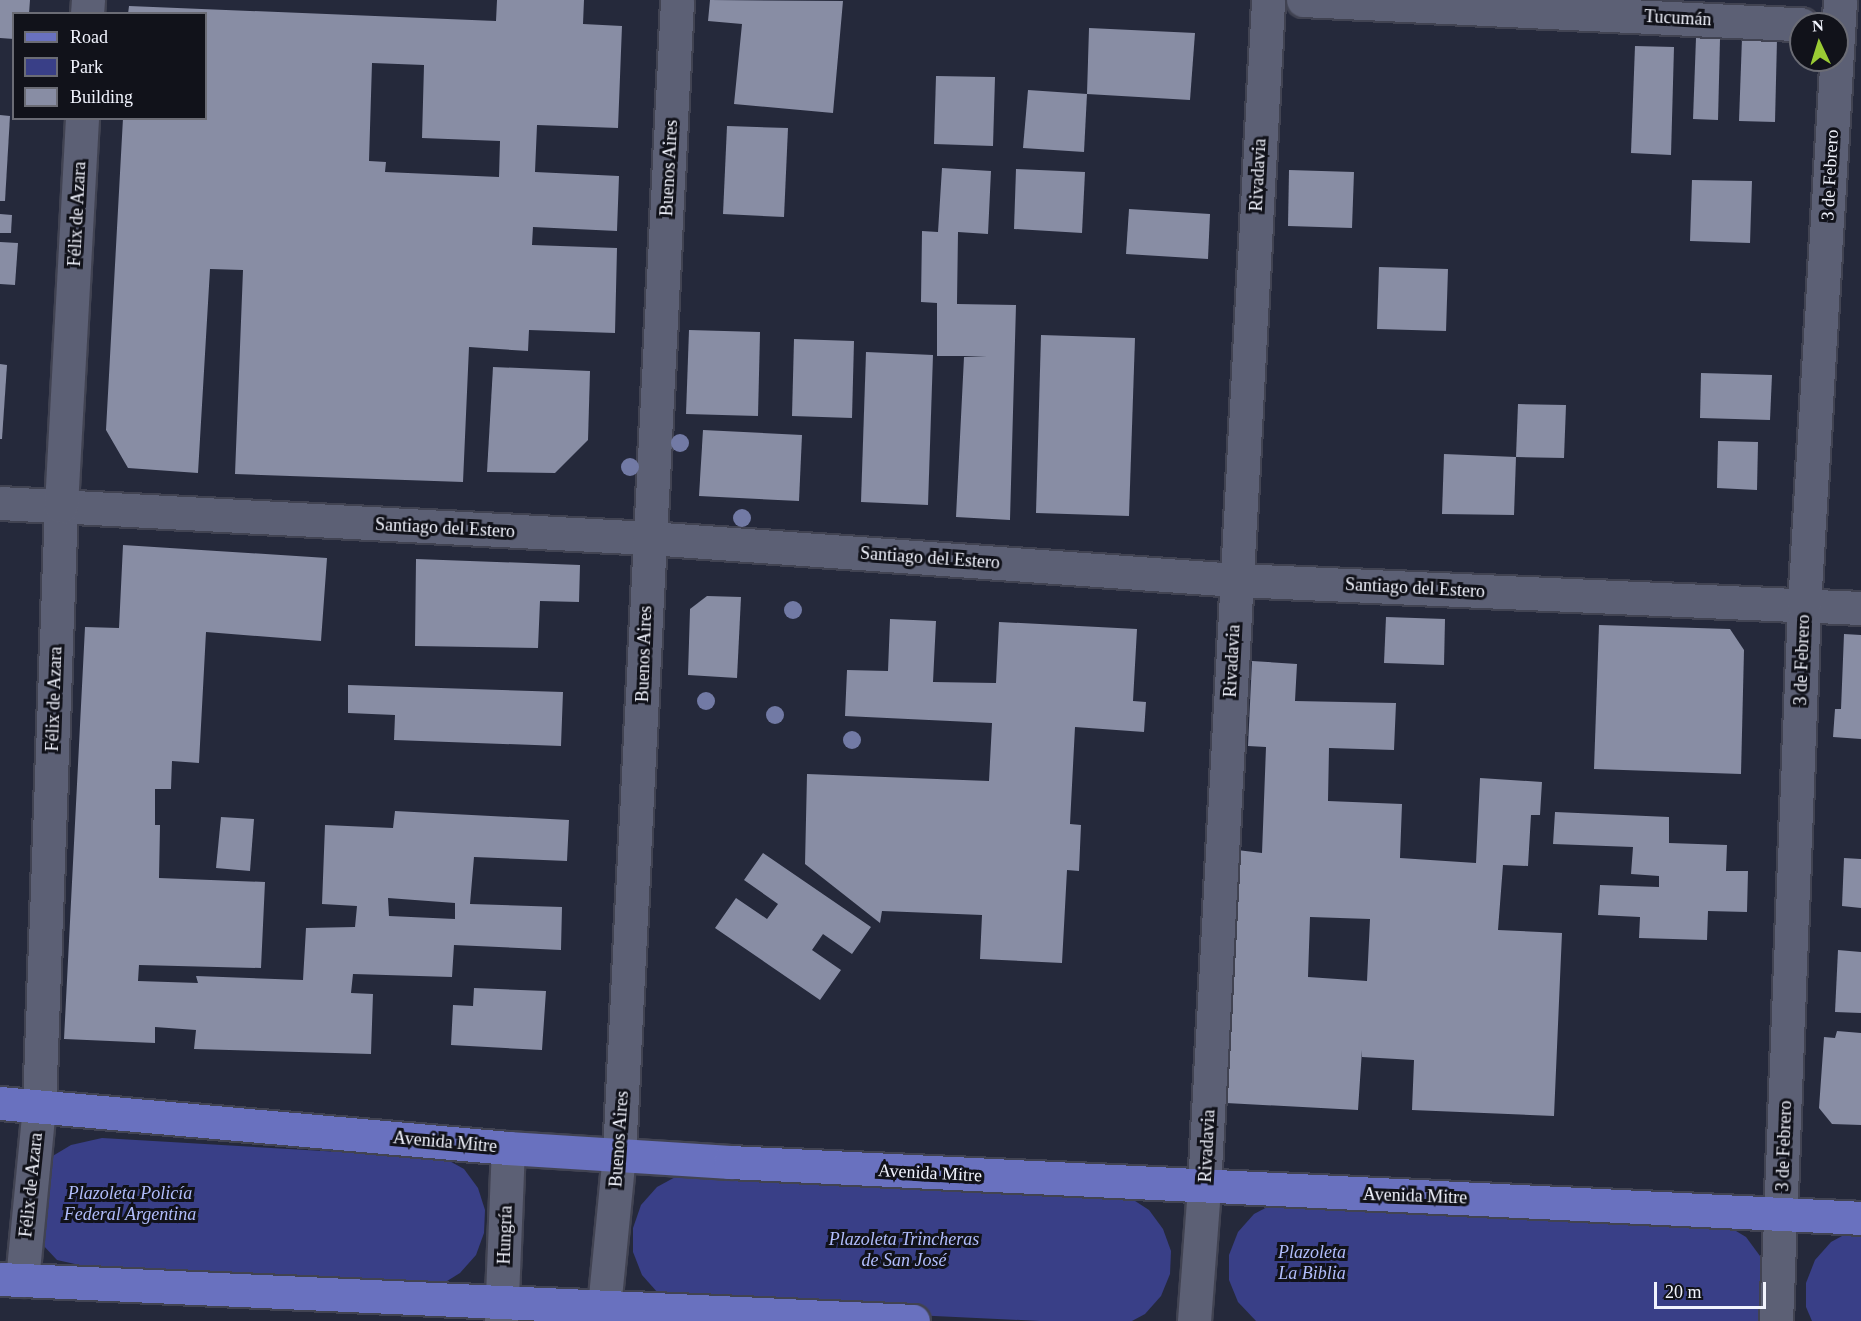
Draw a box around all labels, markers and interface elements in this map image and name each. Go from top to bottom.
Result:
street label: Tucumán [1644,5,1712,31]
legend [12,12,207,120]
north arrow [1789,12,1849,72]
text: N [1811,17,1824,34]
text: Road [70,27,108,47]
text: Park [70,57,103,77]
text: Building [70,87,133,107]
street label: Buenos Aires [656,119,682,217]
street label: 3 de Febrero [1817,129,1843,221]
street label: Rivadavia [1245,138,1271,212]
street label: Félix de Azara [63,161,91,267]
street label: Santiago del Estero [375,514,515,542]
street label: Santiago del Estero [859,542,1001,574]
street label: Santiago del Estero [1345,574,1485,602]
street label: Buenos Aires [632,605,656,703]
street label: 3 de Febrero [1790,614,1814,706]
street label: Rivadavia [1219,624,1245,698]
street label: Félix de Azara [41,646,67,752]
street label: Buenos Aires [605,1090,633,1188]
street label: 3 de Febrero [1772,1100,1796,1192]
street label: Rivadavia [1194,1109,1220,1183]
street label: Avenida Mitre [392,1127,498,1157]
street label: Félix de Azara [15,1131,47,1239]
street label: Avenida Mitre [877,1159,983,1187]
park label: Plazoleta Policía Federal Argentina [64,1183,196,1226]
street label: Avenida Mitre [1363,1183,1467,1209]
street label: Hungría [493,1205,517,1265]
park label: Plazoleta Trincheras de San José [829,1229,979,1272]
park label: Plazoleta La Biblia [1278,1242,1346,1284]
scale bar [1657,1270,1770,1308]
text: 20 m [1665,1282,1702,1302]

